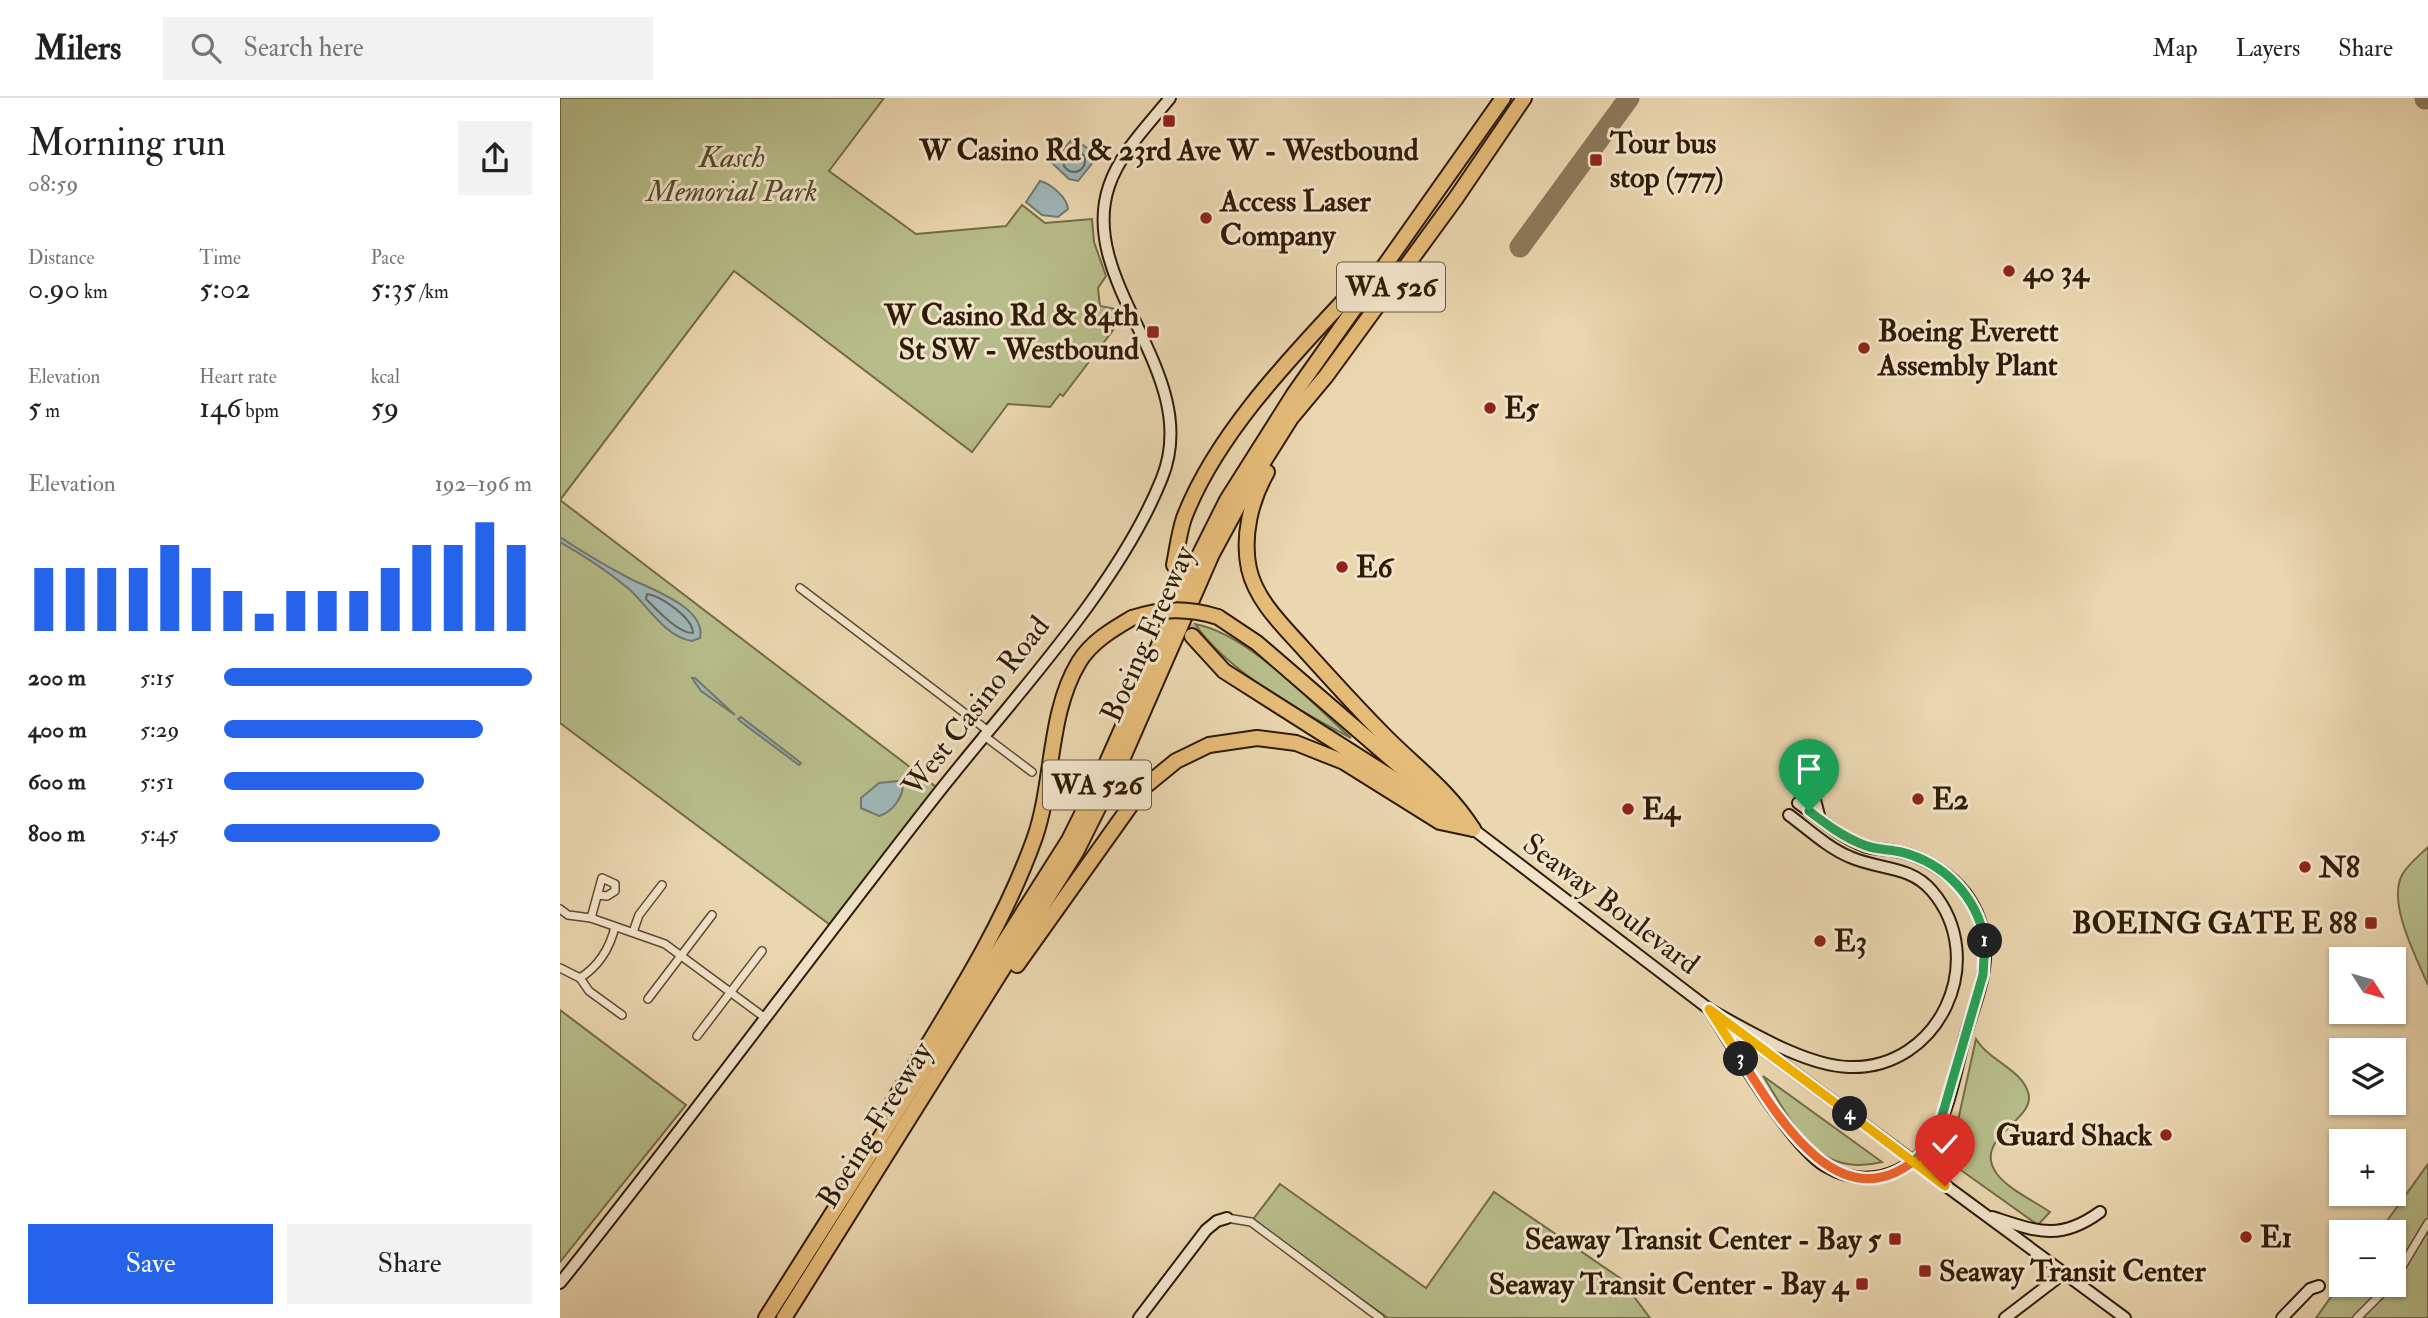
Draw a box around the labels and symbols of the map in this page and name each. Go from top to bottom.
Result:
marker: W Casino Rd & 23rd Ave W - Westbound [1161,113,1177,129]
place label: Tour bus stop (777) [1609,125,1723,196]
place label: W Casino Rd & 23rd Ave W - Westbound [919,132,1419,169]
park label: Kasch Memorial Park [645,139,817,210]
marker: Tour bus stop (777) [1588,152,1604,168]
place label: Access Laser Company [1218,183,1371,254]
marker: Access Laser Company [1198,210,1214,226]
place label: 40 34 [2022,253,2090,290]
road number: WA 526 [1337,262,1445,312]
marker: 40 34 [2001,263,2017,279]
place label: W Casino Rd & 84th St SW - Westbound [883,297,1139,368]
place label: Boeing Everett Assembly Plant [1876,313,2059,384]
marker: W Casino Rd & 84th St SW - Westbound [1145,324,1161,340]
marker: Boeing Everett Assembly Plant [1856,340,1872,356]
place label: E5 [1504,390,1540,427]
marker: E5 [1482,400,1498,416]
street label: Boeing Freeway [1093,539,1204,728]
place label: E6 [1356,549,1395,586]
marker: E6 [1334,559,1350,575]
street label: West Casino Road [894,609,1058,804]
pin [1779,739,1839,811]
road number: WA 526 [1043,760,1151,810]
place label: E2 [1932,781,1969,818]
place label: E4 [1642,791,1682,828]
marker: E2 [1910,791,1926,807]
marker: E4 [1620,801,1636,817]
street label: Seaway Boulevard [1515,825,1707,983]
place label: N8 [2318,849,2360,886]
marker: N8 [2297,859,2313,875]
place label: BOEING GATE E 88 [2072,905,2357,942]
marker: BOEING GATE E 88 [2363,915,2379,931]
place label: E3 [1834,923,1867,960]
pin: 1 [1968,924,2002,958]
marker: E3 [1812,933,1828,949]
north arrow [2329,947,2406,1024]
street label: Boeing Freeway [809,1034,941,1215]
pin: 3 [1724,1042,1758,1076]
pin: 4 [1832,1096,1868,1132]
pin [1915,1114,1975,1186]
place label: Guard Shack [1996,1117,2153,1154]
marker: Guard Shack [2158,1127,2174,1143]
place label: E1 [2260,1219,2292,1256]
place label: Seaway Transit Center - Bay 5 [1525,1221,1882,1258]
marker: E1 [2238,1229,2254,1245]
marker: Seaway Transit Center - Bay 5 [1887,1231,1903,1247]
place label: Seaway Transit Center [1939,1253,2206,1290]
marker: Seaway Transit Center [1917,1263,1933,1279]
place label: Seaway Transit Center - Bay 4 [1489,1266,1850,1303]
marker: Seaway Transit Center - Bay 4 [1854,1276,1870,1292]

